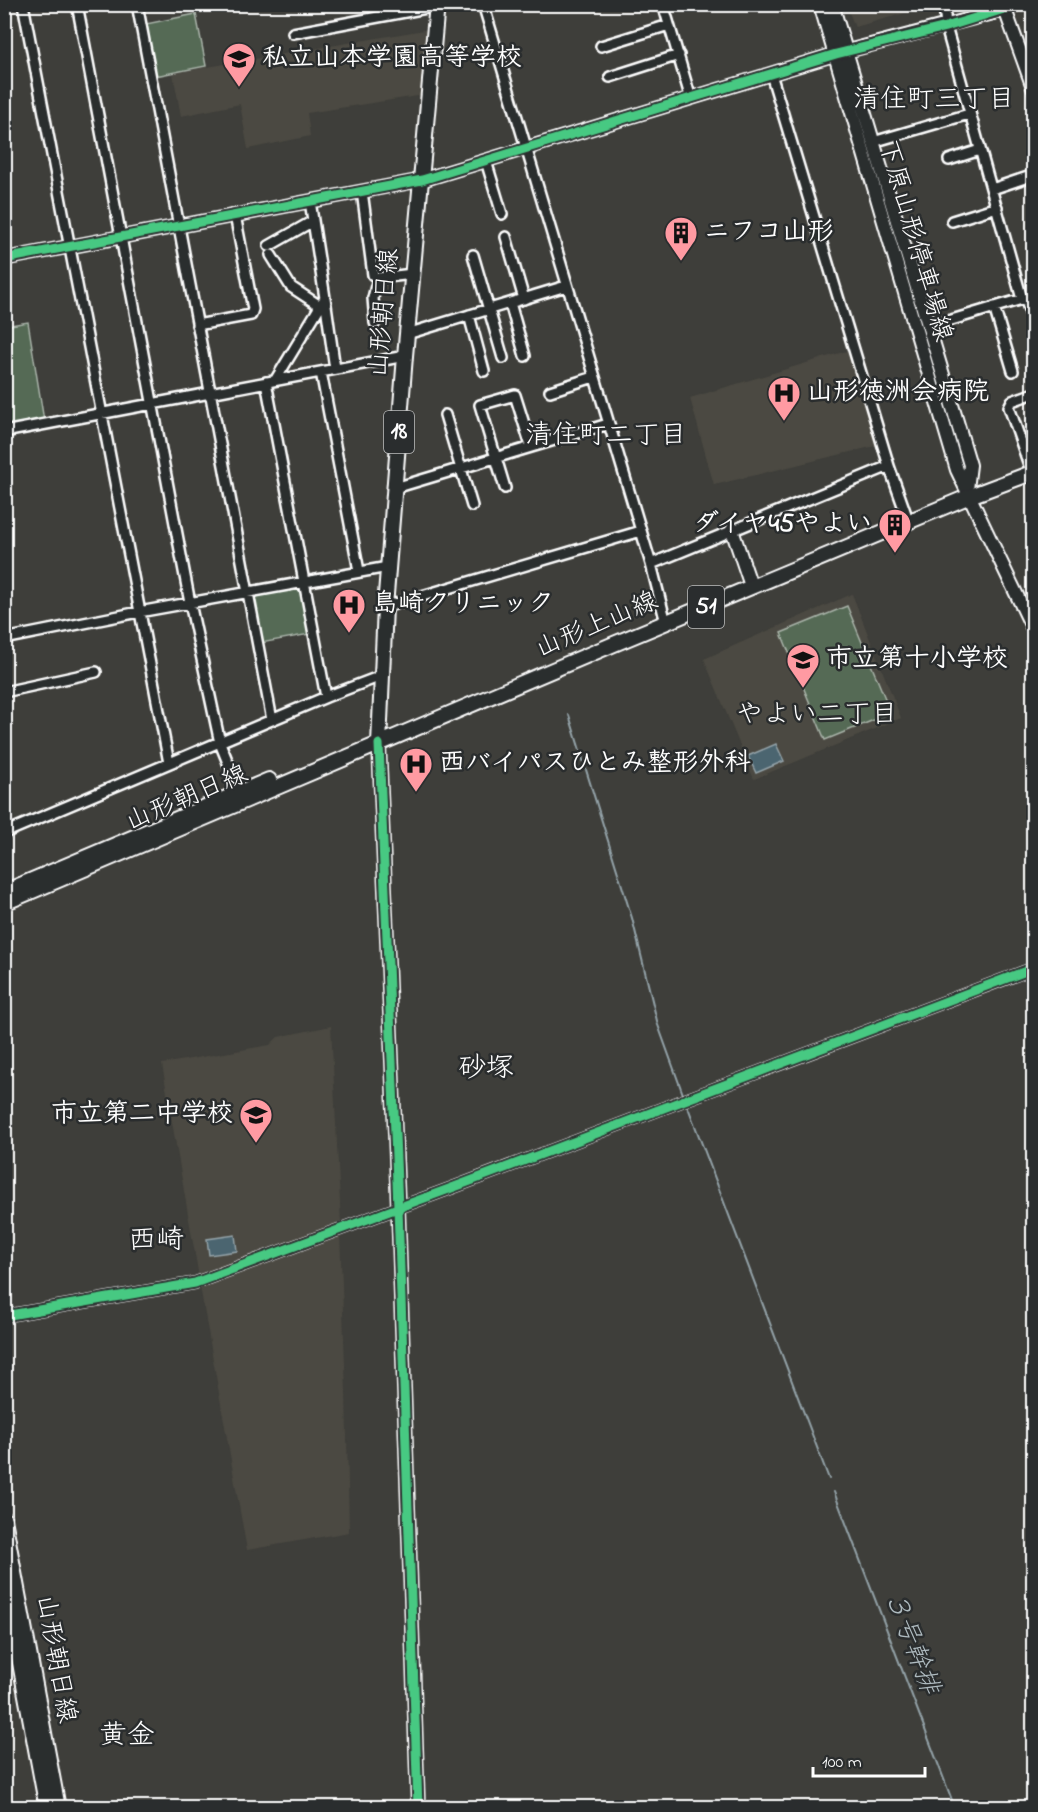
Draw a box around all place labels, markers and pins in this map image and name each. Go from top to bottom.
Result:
place label: 私立山本学園高等学校 [262,40,522,78]
school or university icon: 私立山本学園高等学校 [221,41,257,88]
place label: ニフコ山形 [704,214,834,252]
building icon: ニフコ山形 [663,215,699,262]
place label: 山形徳洲会病院 [807,374,989,412]
hospital icon: 山形徳洲会病院 [766,375,802,422]
place label: ダイヤ45やよい [693,506,872,544]
building icon: ダイヤ45やよい [877,507,913,554]
place label: 島崎クリニック [372,586,554,624]
hospital icon: 島崎クリニック [331,587,367,634]
place label: 市立第十小学校 [826,641,1008,679]
school or university icon: 市立第十小学校 [785,642,821,689]
place label: 西バイパスひとみ整形外科 [439,745,750,783]
hospital icon: 西バイパスひとみ整形外科 [398,746,434,793]
place label: 市立第二中学校 [51,1096,233,1134]
school or university icon: 市立第二中学校 [238,1097,274,1144]

